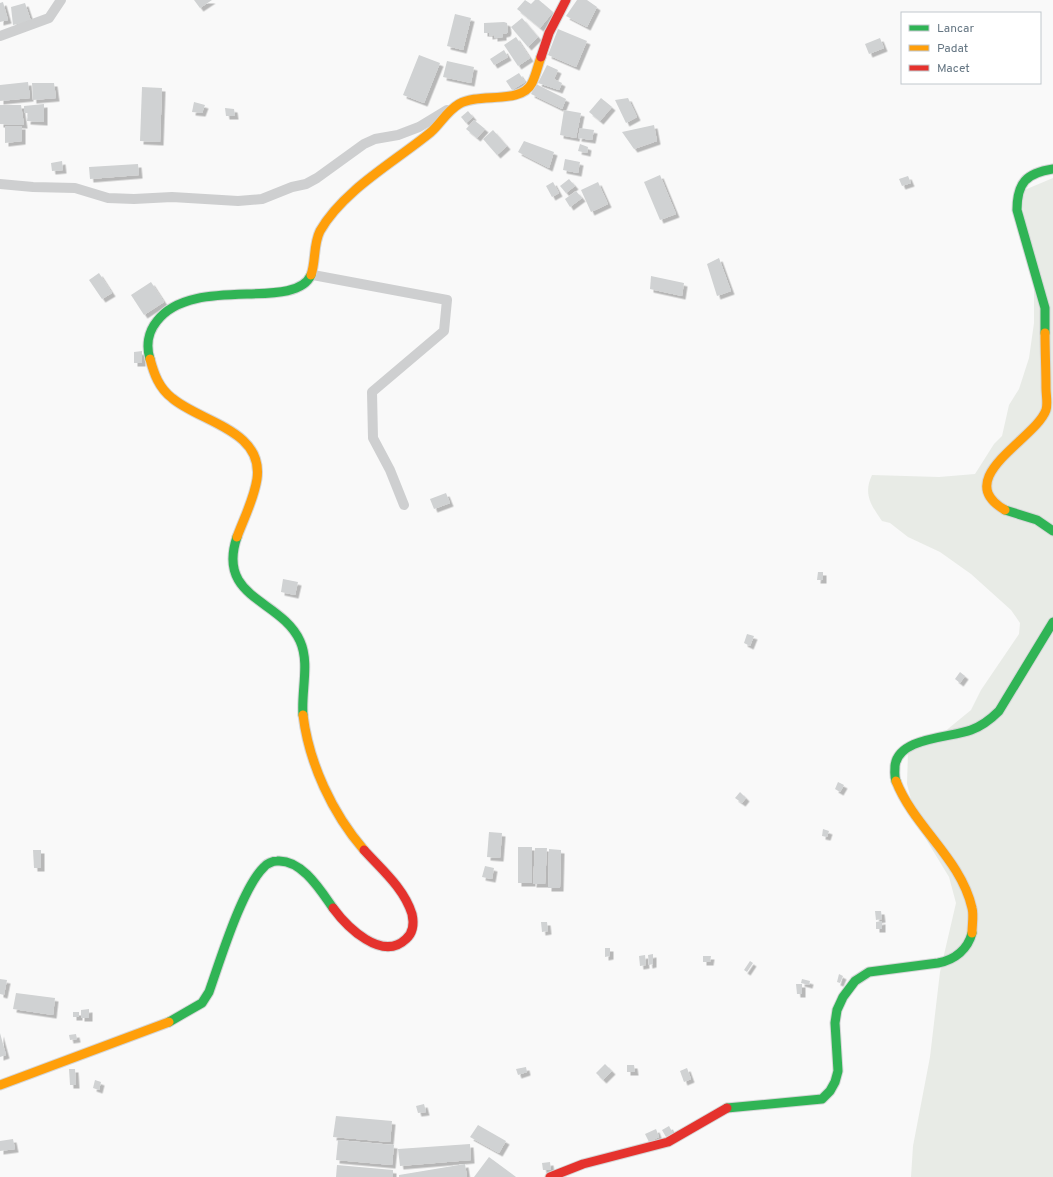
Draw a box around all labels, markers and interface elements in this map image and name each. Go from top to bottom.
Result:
legend [901,12,1041,84]
text: Lancar [937,21,974,37]
text: Padat [937,41,968,57]
text: Macet [937,61,970,77]

